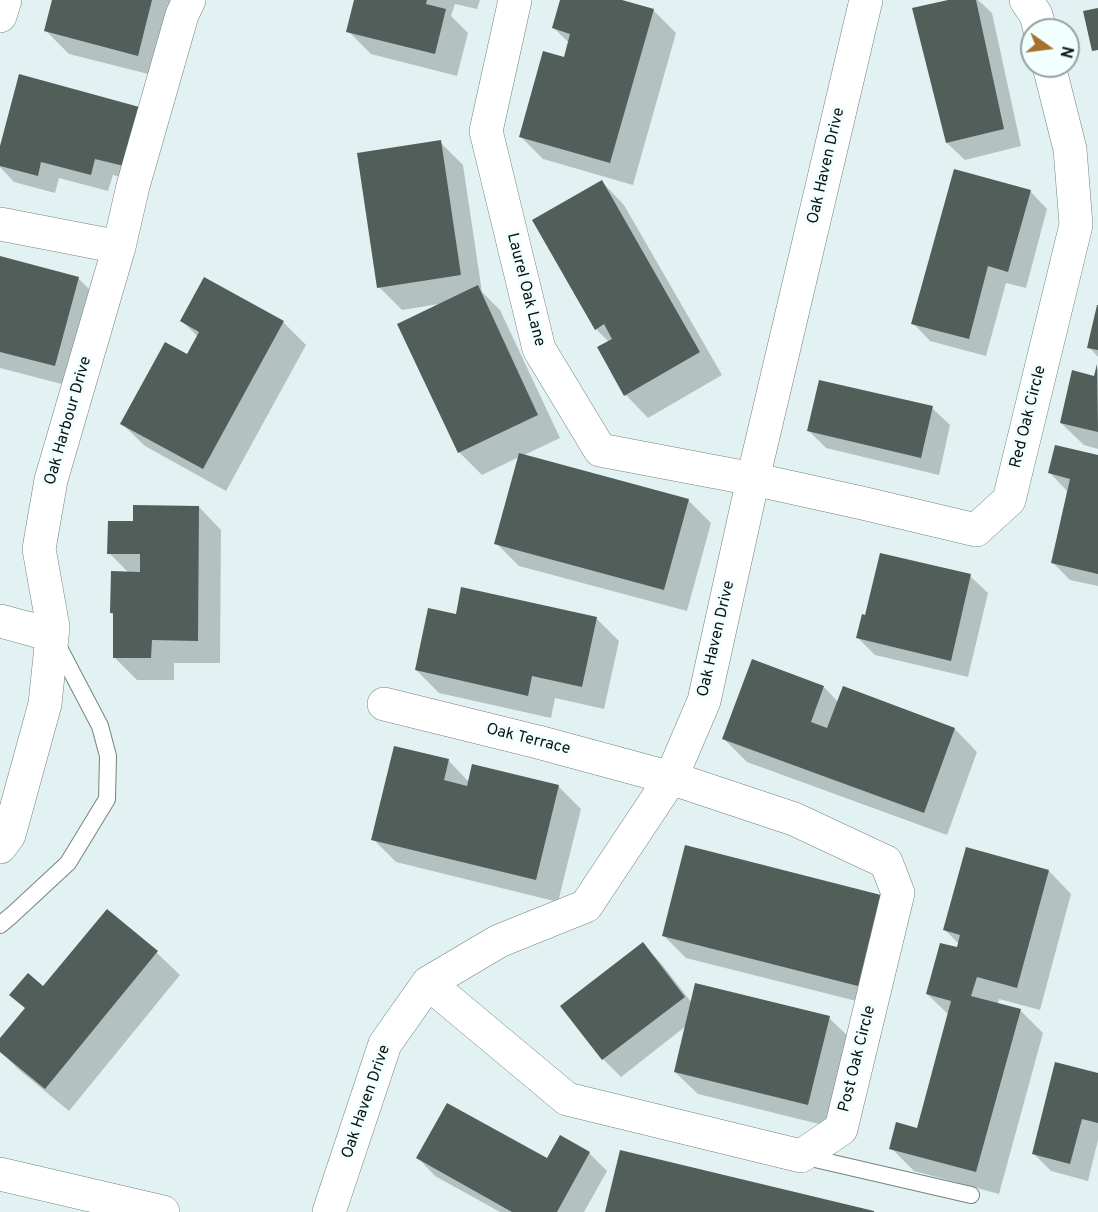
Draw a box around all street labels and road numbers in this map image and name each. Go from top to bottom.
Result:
street label: Oak Haven Drive [804,106,850,226]
street label: Laurel Oak Lane [502,231,548,349]
street label: Oak Harbour Drive [41,355,97,487]
street label: Red Oak Circle [1007,364,1051,470]
street label: Oak Haven Drive [694,579,740,699]
street label: Oak Terrace [484,720,572,760]
street label: Post Oak Circle [835,1004,881,1114]
street label: Oak Haven Drive [339,1043,395,1161]

